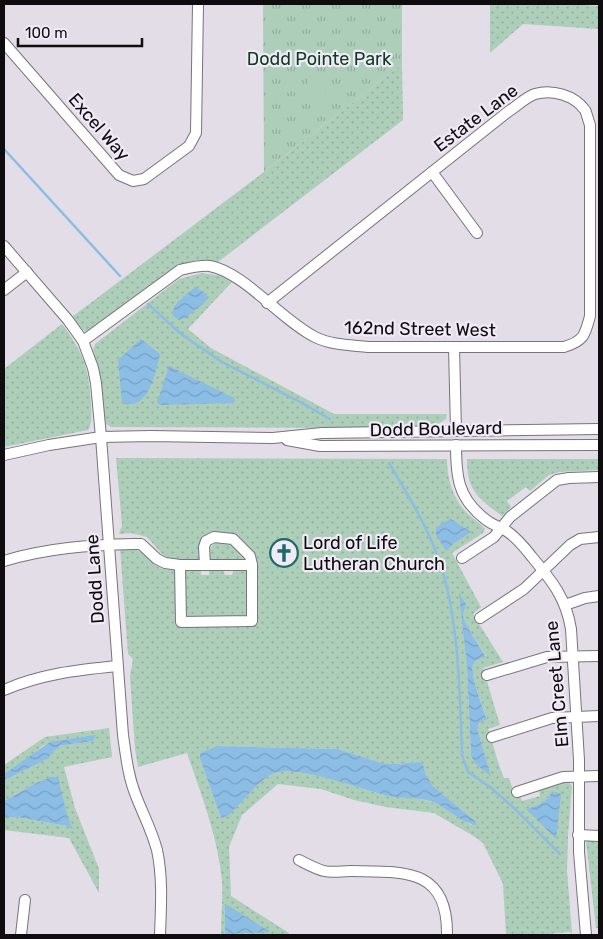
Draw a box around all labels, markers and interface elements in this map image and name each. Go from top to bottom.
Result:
scale bar [18,15,141,47]
text: 100 m [25,24,67,42]
park label: Dodd Pointe Park [247,48,392,70]
street label: Estate Lane [430,79,522,157]
street label: Excel Way [64,89,134,165]
street label: 162nd Street West [344,317,496,341]
street label: Dodd Boulevard [369,417,503,441]
place label: Lord of Life Lutheran Church [303,532,445,575]
street label: Dodd Lane [81,534,109,624]
church icon: Lord of Life Lutheran Church [269,538,299,568]
street label: Elm Creet Lane [541,620,573,748]

